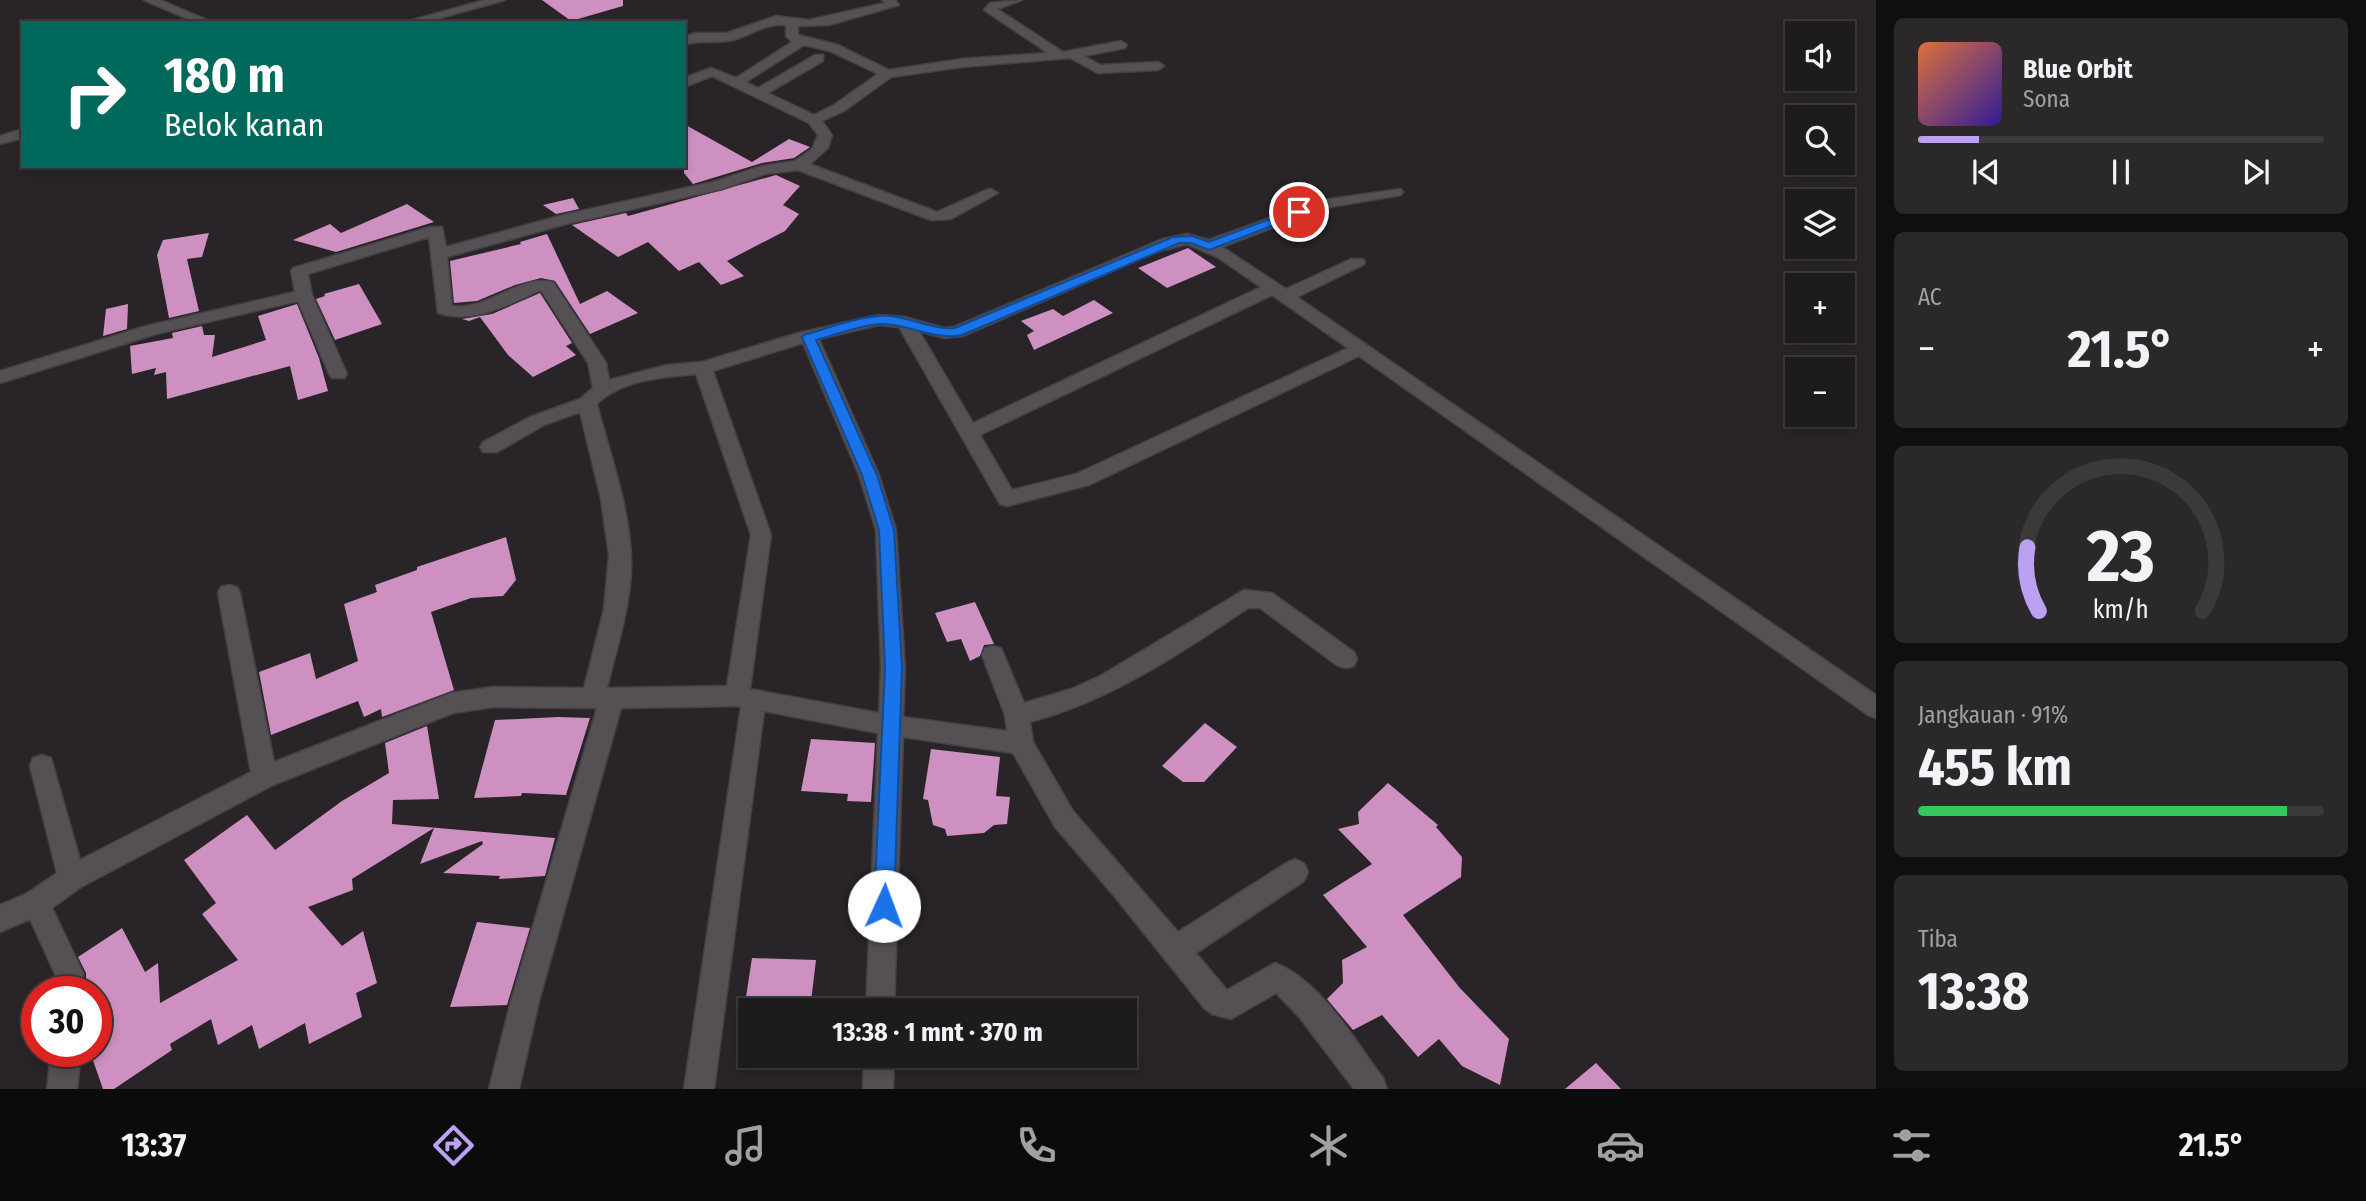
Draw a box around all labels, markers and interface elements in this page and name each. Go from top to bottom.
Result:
map controls [1785,21,1855,427]
button: sound [1785,21,1855,91]
text: 180 m [164,46,285,105]
icon: right [49,49,140,140]
text: Blue Orbit [2023,54,2133,85]
text: Sona [2023,85,2070,113]
button: search [1785,105,1855,175]
text: Belok kanan [164,106,324,144]
icon: previous [1967,153,2005,191]
icon: pause [2102,153,2140,191]
icon: next [2237,153,2275,191]
pin [1269,182,1329,242]
button: layers [1785,189,1855,259]
icon: arrive [1280,193,1318,231]
button: + [1785,273,1855,343]
text: AC [1918,283,1942,311]
text: 21.5° [2067,318,2174,381]
text: − [1918,326,1935,372]
text: + [2307,326,2324,372]
button: − [1785,357,1855,427]
text: 23 [2086,513,2155,600]
text: km/h [2093,594,2149,624]
text: Jangkauan · 91% [1918,701,2068,729]
text: 455 km [1918,736,2072,799]
position arrow [847,869,921,943]
text: Tiba [1918,925,1958,953]
text: 13:38 [1918,960,2029,1023]
speed limit sign: 30 [21,976,112,1067]
text: 13:38 · 1 mnt · 370 m [832,1017,1043,1048]
icon: directions [429,1121,478,1170]
icon: music [721,1121,770,1170]
icon: phone [1012,1121,1061,1170]
icon: climate [1304,1121,1353,1170]
icon: car [1596,1121,1645,1170]
icon: filters [1887,1121,1936,1170]
text: 13:37 [121,1126,186,1164]
text: 21.5° [2179,1126,2245,1164]

